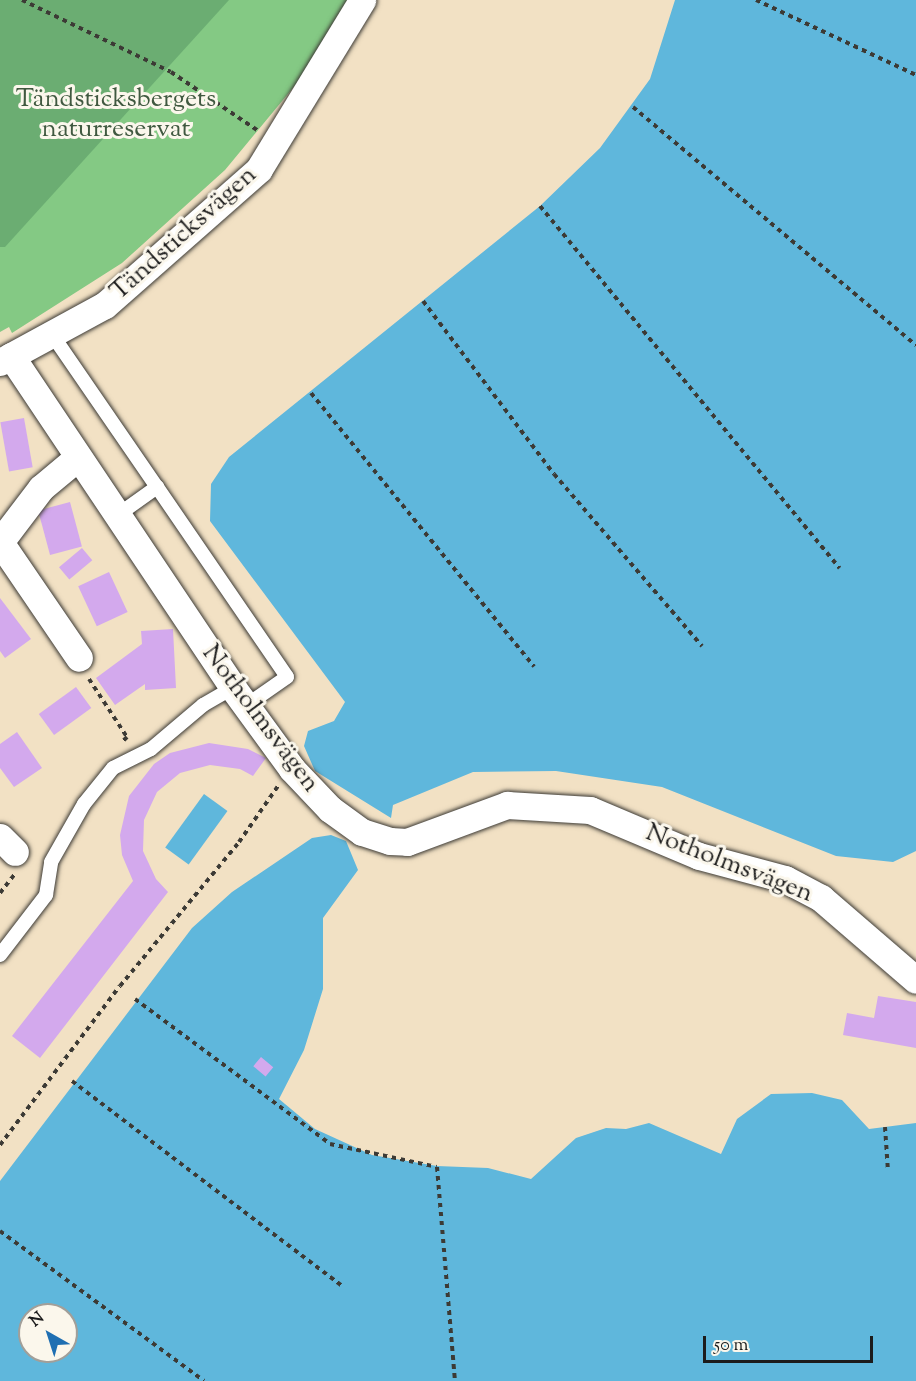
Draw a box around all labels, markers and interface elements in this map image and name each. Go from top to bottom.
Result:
park label: Tändsticksbergets naturreservat [16,84,216,146]
street label: Tändsticksvägen [104,160,264,308]
street label: Notholmsvägen [194,639,326,799]
street label: Notholmsvägen [641,818,817,910]
north arrow [18,1303,78,1363]
text: N [25,1307,50,1333]
scale bar [706,1324,876,1362]
text: 50 m [714,1333,748,1359]

